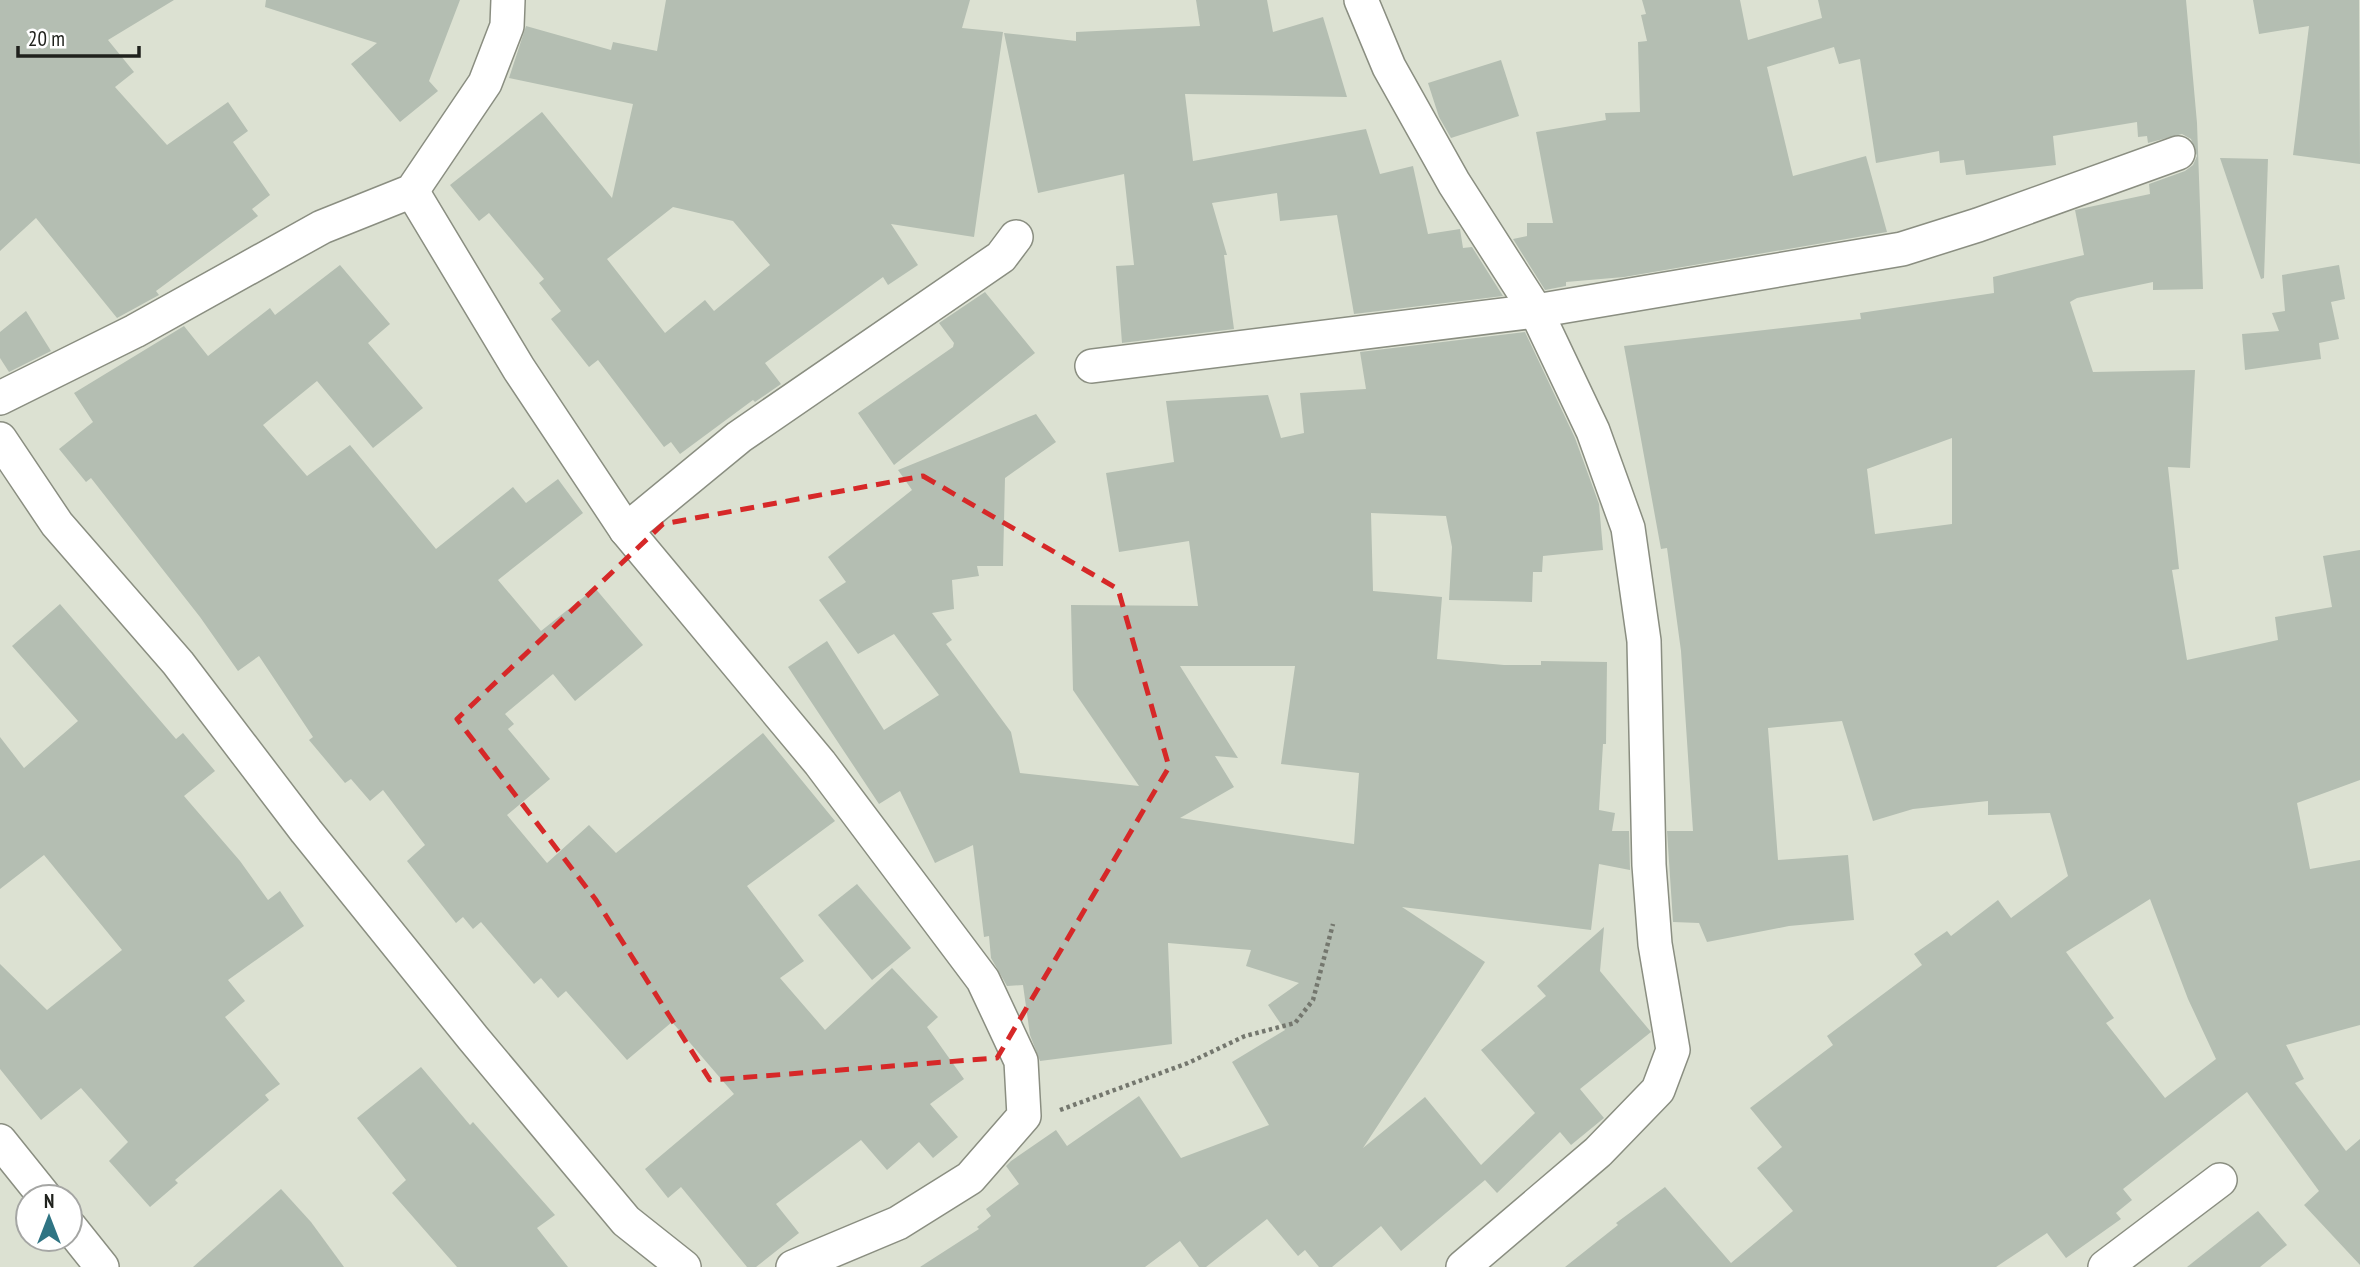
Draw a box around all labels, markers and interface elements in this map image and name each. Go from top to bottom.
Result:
scale bar [18,14,138,58]
text: 20 m [28,25,65,52]
north arrow [14,1183,84,1253]
text: N [44,1189,54,1213]

